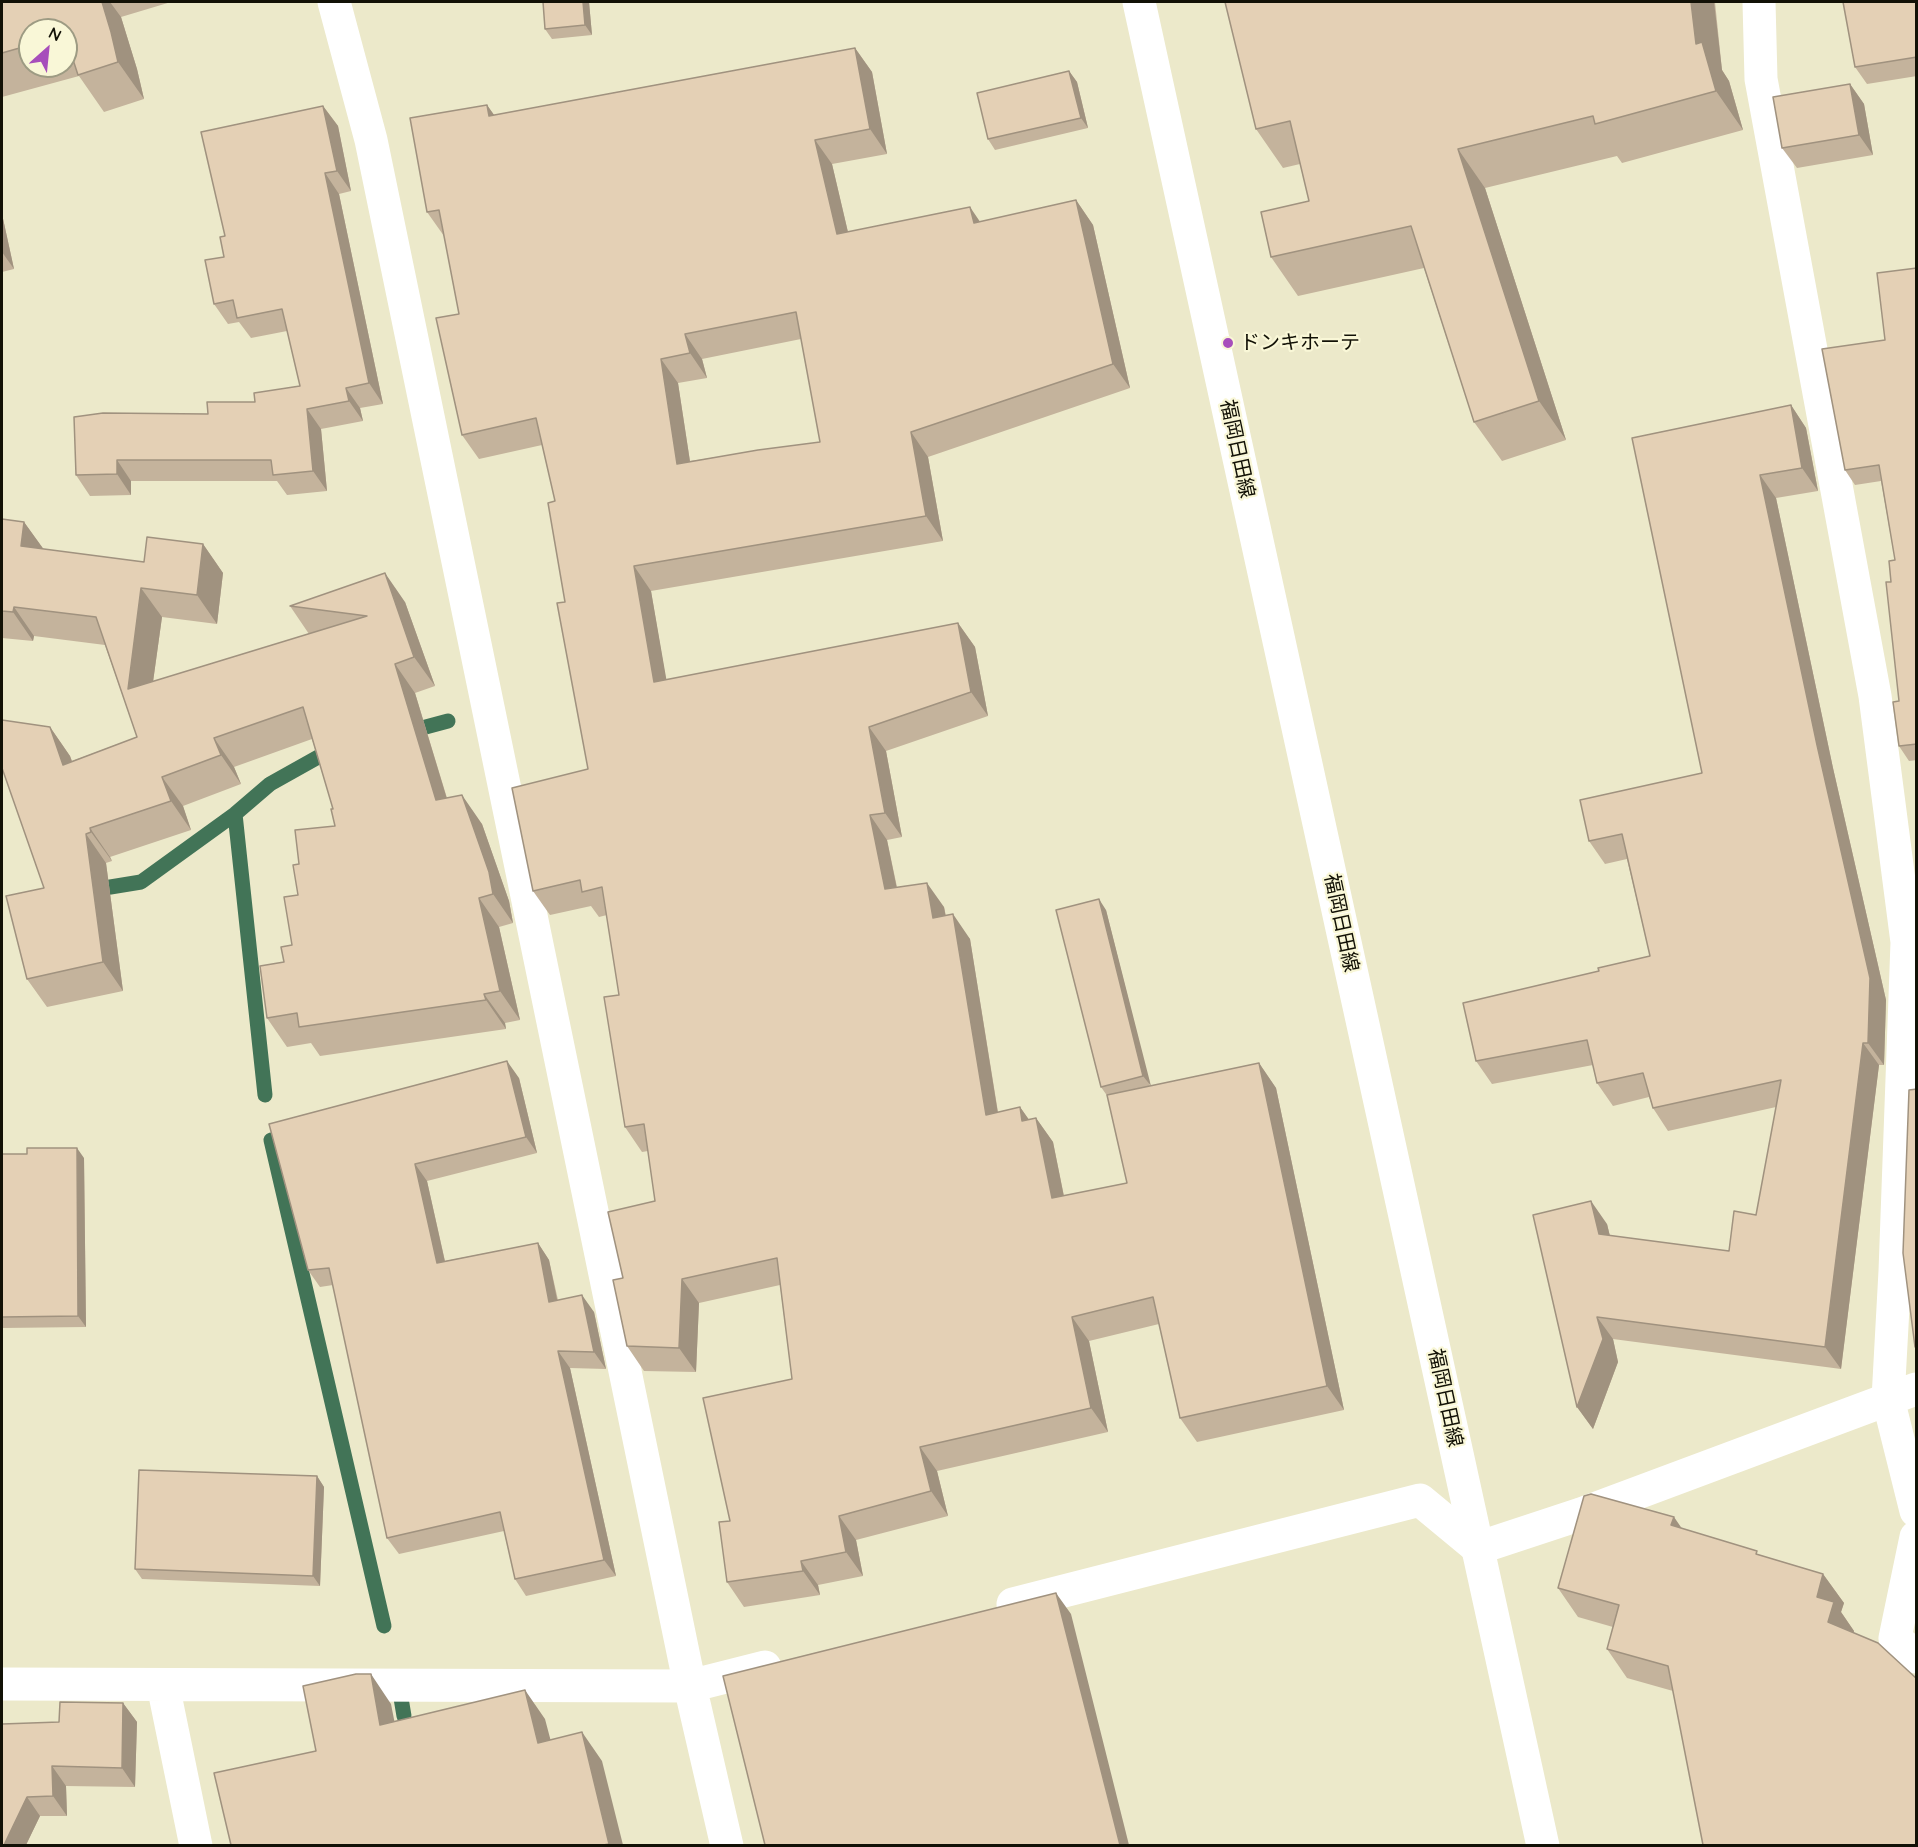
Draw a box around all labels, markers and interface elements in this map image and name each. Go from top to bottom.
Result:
north arrow [18,18,78,78]
text: N [45,22,65,45]
place label: ドンキホーテ [1240,331,1360,355]
marker: ドンキホーテ [1221,336,1235,350]
street label: 福岡日田線 [1215,398,1259,500]
street label: 福岡日田線 [1319,872,1363,974]
street label: 福岡日田線 [1423,1347,1467,1449]

